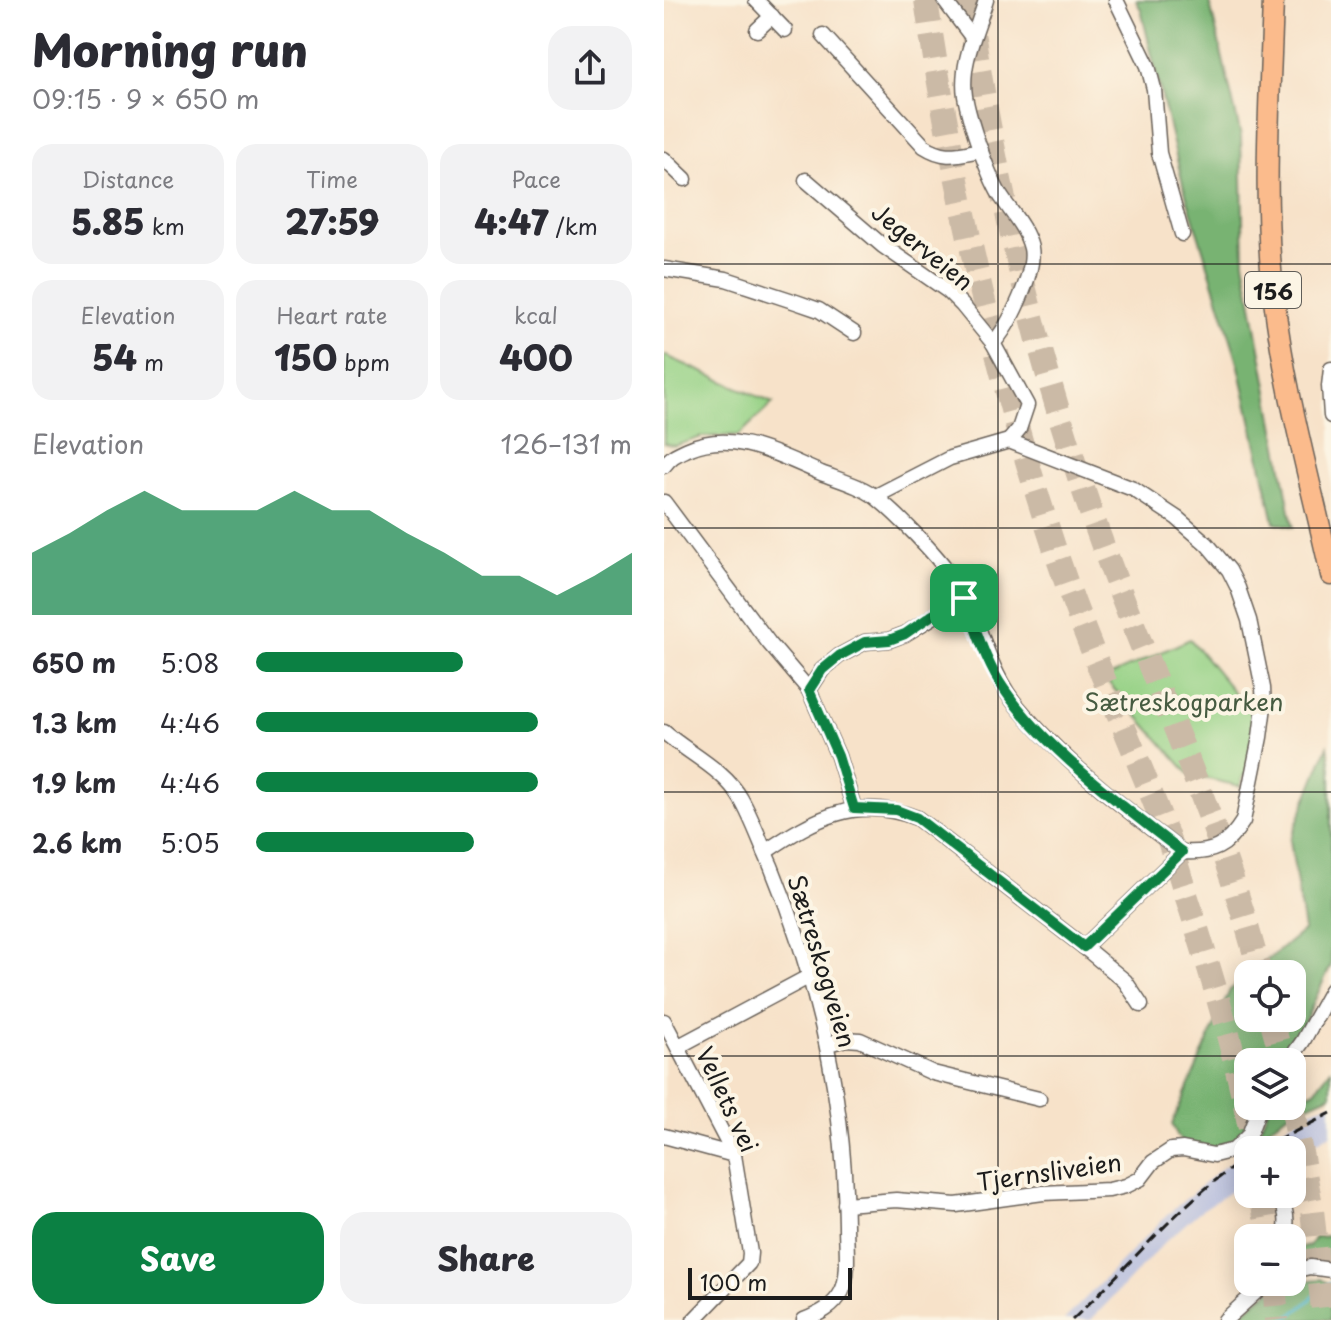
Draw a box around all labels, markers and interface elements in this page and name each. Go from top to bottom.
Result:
text: Morning run [32,16,308,82]
button: share [548,26,632,110]
text: 09:15 · 9 × 650 m [32,79,259,118]
text: Distance [82,162,174,195]
text: Time [306,162,358,195]
text: Pace [511,162,561,195]
street label: Jegerveien [864,194,982,298]
text: 5.85 [71,195,145,247]
text: 27:59 [285,195,379,247]
text: 4:47 [474,195,548,247]
text: km [145,209,185,242]
text: /km [548,209,598,242]
road number: 156 [1245,272,1301,308]
text: Elevation [81,298,175,331]
text: Heart rate [276,298,388,331]
text: kcal [514,298,558,331]
text: 54 [92,331,137,383]
text: 150 [274,331,337,383]
text: 400 [499,331,573,383]
text: m [137,345,164,378]
text: bpm [337,345,390,378]
text: Elevation [32,424,144,463]
text: 126–131 m [501,424,632,463]
pin [930,564,998,632]
icon: arrive [942,576,986,620]
text: 650 m [32,643,116,682]
text: 5:08 [160,643,219,682]
park label: Sætreskogparken [1084,683,1284,719]
text: 1.3 km [32,703,117,742]
text: 4:46 [160,703,220,742]
text: 1.9 km [32,763,116,802]
text: 4:46 [160,763,220,802]
text: 2.6 km [32,823,122,862]
text: 5:05 [160,823,220,862]
street label: Sætreskogveien [780,870,866,1052]
map controls [1234,960,1306,1296]
button: locate [1234,960,1306,1032]
street label: Vellets vei [688,1040,768,1158]
button: layers [1234,1048,1306,1120]
button: + [1234,1136,1306,1208]
street label: Tjernsliveien [974,1143,1124,1199]
button: Save [32,1212,324,1304]
button: Share [340,1212,632,1304]
button: − [1234,1224,1306,1296]
scale bar [688,1264,852,1300]
text: 100 m [700,1265,767,1298]

